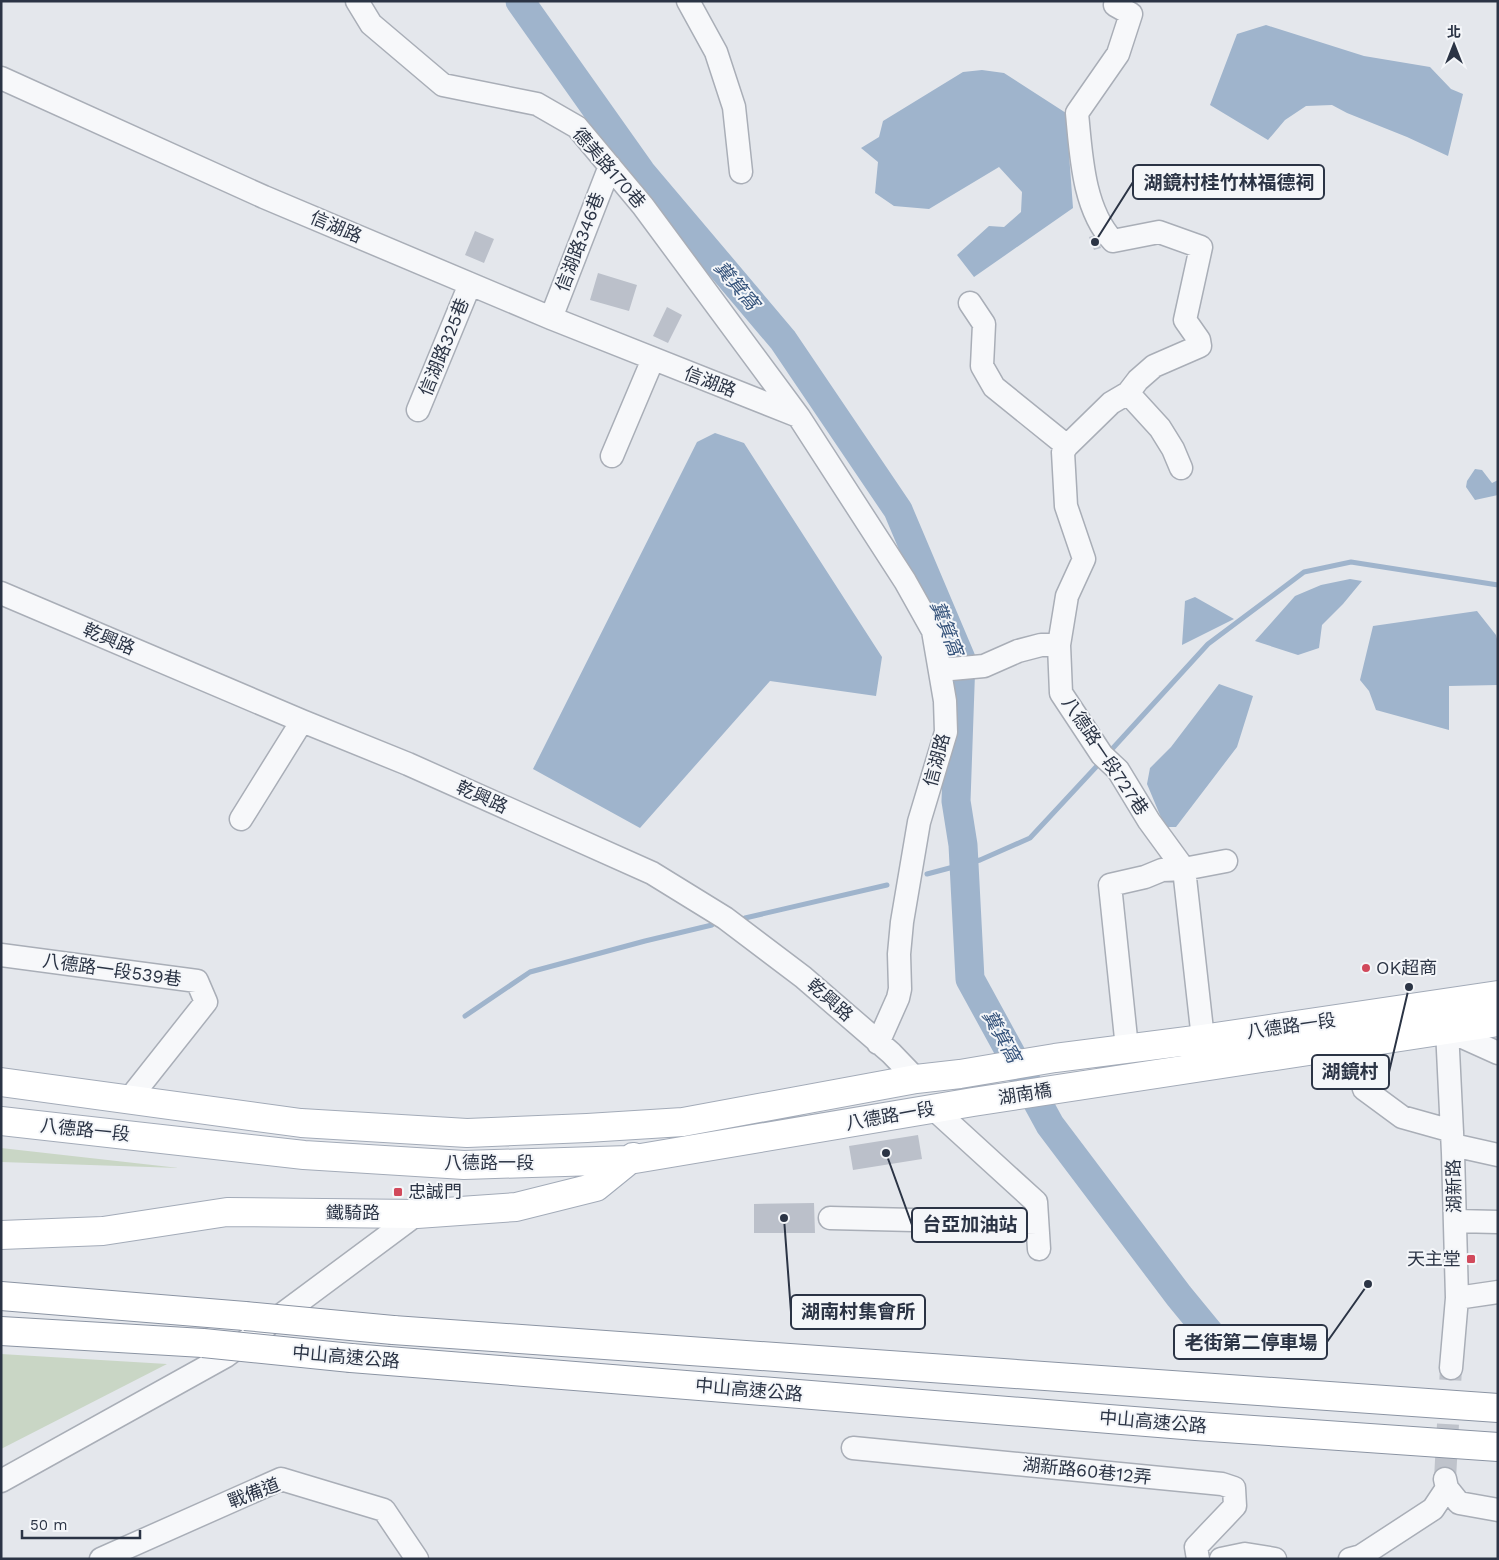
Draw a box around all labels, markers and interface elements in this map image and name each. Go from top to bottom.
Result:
north arrow [1429,20,1479,70]
text: 北 [1447,24,1461,40]
street label: 德美路170巷 [569,123,650,212]
callout: 湖鏡村桂竹林福德祠 [1133,165,1324,199]
text: 湖鏡村桂竹林福德祠 [1143,171,1315,194]
street label: 信湖路346巷 [551,189,608,294]
street label: 信湖路 [307,206,365,247]
water label: 糞箕窩 [709,256,766,317]
street label: 信湖路325巷 [414,295,473,399]
street label: 信湖路 [681,362,739,401]
water label: 糞箕窩 [926,597,969,662]
street label: 乾興路 [80,618,138,659]
street label: 八德路一段727巷 [1058,693,1153,819]
street label: 信湖路 [919,731,954,789]
street label: 乾興路 [453,776,511,817]
street label: 八德路一段539巷 [41,949,183,990]
place label: OK超商 [1376,957,1437,978]
marker: OK超商 [1360,962,1372,974]
street label: 乾興路 [803,974,858,1025]
water label: 糞箕窩 [978,1006,1027,1069]
street label: 八德路一段 [1245,1009,1337,1042]
callout: 湖鏡村 [1312,1055,1389,1089]
text: 湖鏡村 [1321,1060,1379,1083]
street label: 湖南橋 [997,1079,1053,1108]
street label: 八德路一段 [844,1097,936,1134]
street label: 八德路一段 [39,1114,131,1145]
street label: 八德路一段 [444,1152,534,1173]
street label: 湖新路 [1443,1159,1464,1213]
place label: 忠誠門 [408,1181,462,1202]
marker: 忠誠門 [392,1186,404,1198]
street label: 鐵騎路 [326,1202,380,1223]
callout: 台亞加油站 [912,1208,1027,1242]
text: 台亞加油站 [922,1213,1018,1236]
place label: 天主堂 [1407,1248,1461,1269]
marker: 天主堂 [1465,1253,1477,1265]
callout: 湖南村集會所 [791,1295,925,1329]
text: 湖南村集會所 [801,1300,915,1323]
callout: 老街第二停車場 [1174,1325,1327,1359]
text: 老街第二停車場 [1184,1331,1318,1354]
street label: 中山高速公路 [291,1341,401,1372]
street label: 中山高速公路 [694,1374,804,1405]
street label: 中山高速公路 [1098,1406,1208,1437]
street label: 湖新路60巷12弄 [1021,1453,1153,1488]
street label: 戰備道 [225,1473,283,1512]
scale bar [22,1508,140,1540]
text: 50 m [30,1516,67,1534]

